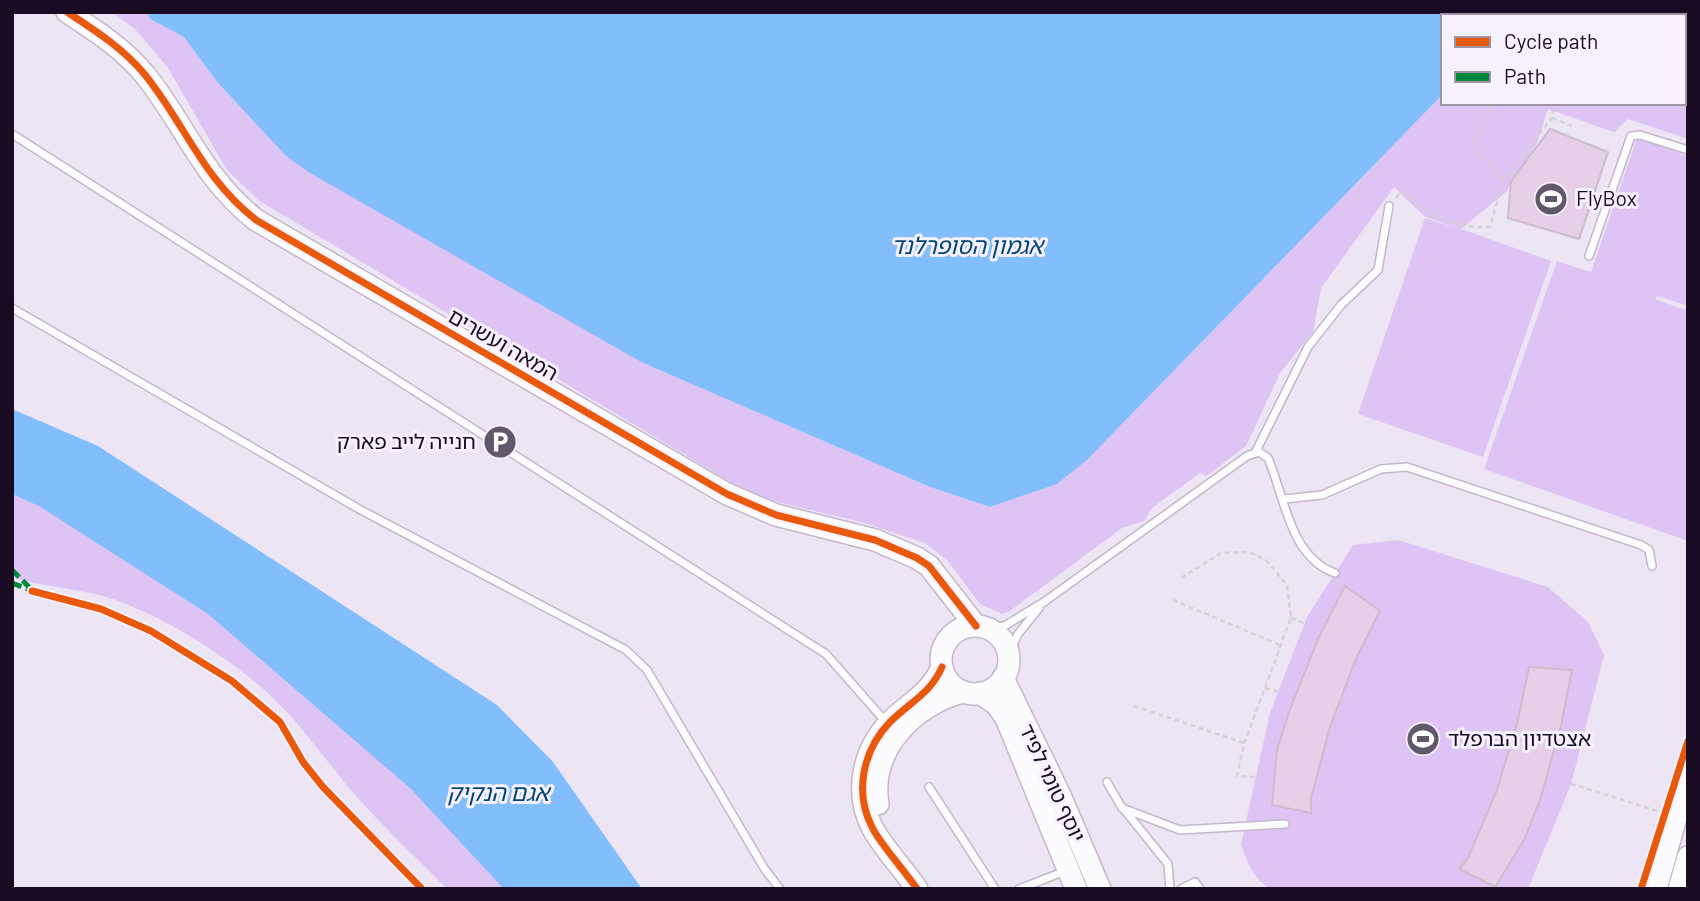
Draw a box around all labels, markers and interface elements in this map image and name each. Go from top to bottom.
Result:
legend [1441,14,1686,105]
text: Cycle path [1504,28,1598,53]
text: Path [1504,63,1546,88]
sports icon: FlyBox [1532,180,1570,218]
place label: FlyBox [1576,185,1637,210]
water label: אגמון הסופרלנד [891,231,1045,259]
street label: המאה ועשרים [444,302,563,385]
parking icon: חנייה לייב פארק [481,423,519,461]
place label: חנייה לייב פארק [337,428,476,453]
street label: יוסף טומי לפיד [1015,719,1092,845]
sports icon: אצטדיון הברפלד [1404,720,1442,758]
place label: אצטדיון הברפלד [1448,725,1591,750]
water label: אגם הנקיק [447,778,552,806]

